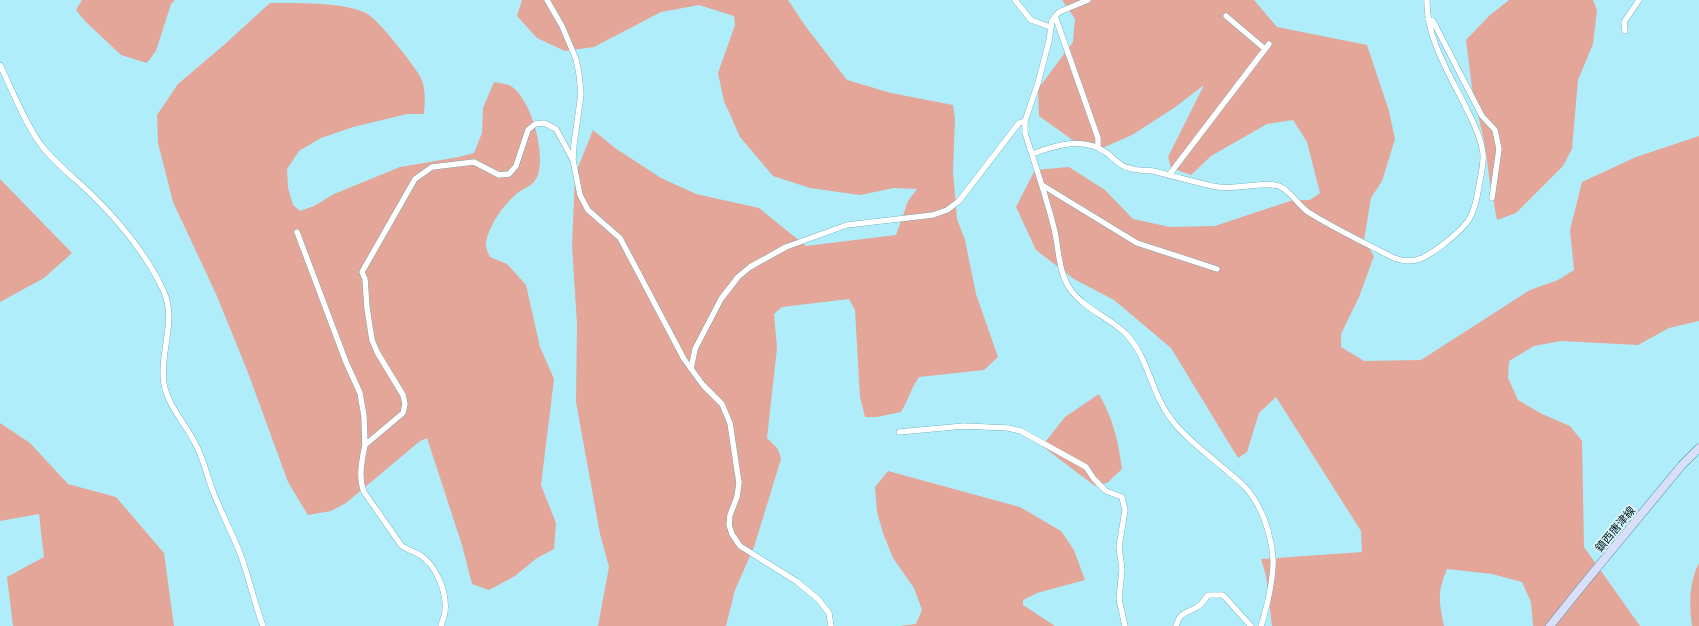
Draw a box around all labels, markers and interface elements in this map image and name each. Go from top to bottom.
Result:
street label: 鎮西唐津線 [1592,503,1638,555]

